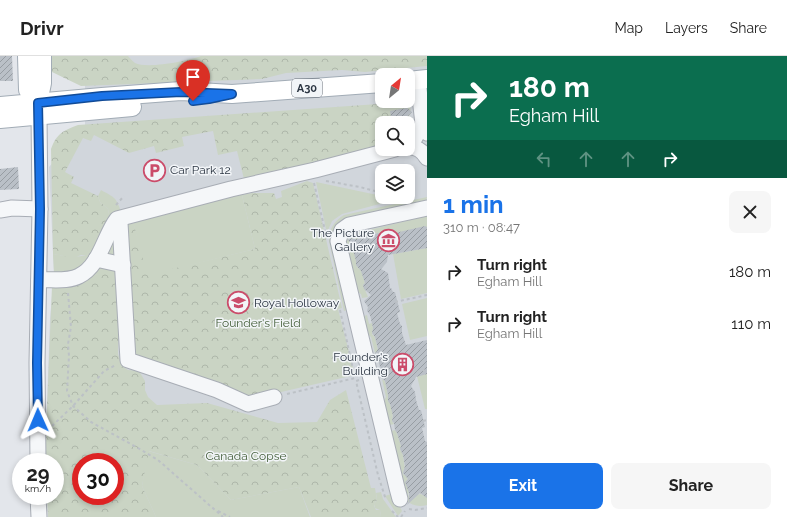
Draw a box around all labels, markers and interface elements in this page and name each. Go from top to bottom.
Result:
text: Drivr [20,17,64,39]
text: Map [615,20,643,36]
text: Layers [665,20,708,36]
text: Share [730,20,767,36]
pin [176,60,210,101]
icon: arrive [182,66,204,88]
north arrow [375,68,415,108]
map controls [375,68,415,204]
text: 180 m [509,71,590,104]
icon: right [443,72,495,124]
road number: A30 [292,79,322,97]
text: Egham Hill [509,105,599,126]
button: search [375,116,415,156]
icon: left [533,148,555,170]
icon: ahead [575,148,597,170]
icon: ahead [617,148,639,170]
icon: right [659,148,681,170]
parking icon: Car Park 12 [141,157,167,183]
place label: Car Park 12 [170,163,231,177]
button: layers [375,164,415,204]
text: 1 min [443,190,504,219]
button: close [729,191,771,233]
text: 310 m · 08:47 [443,220,520,235]
place label: The Picture Gallery [311,226,374,254]
museum icon: The Picture Gallery [376,227,402,253]
text: Turn right [477,256,547,274]
icon: right [443,261,465,283]
text: 180 m [729,263,771,281]
text: Egham Hill [477,274,542,289]
school or university icon: Royal Holloway [226,290,252,316]
place label: Royal Holloway [254,296,340,310]
text: Turn right [477,308,547,326]
icon: right [443,313,465,335]
text: 110 m [731,315,771,333]
park label: Founder's Field [215,316,301,330]
text: Egham Hill [477,326,542,341]
place label: Founder's Building [333,350,388,378]
building icon: Founder's Building [390,351,416,377]
position arrow [17,399,59,441]
park label: Canada Copse [206,449,287,463]
speed limit sign: 30 [72,453,124,505]
text: 29 [26,462,50,486]
button: Exit [443,463,603,509]
button: Share [611,463,771,509]
text: km/h [25,483,51,494]

